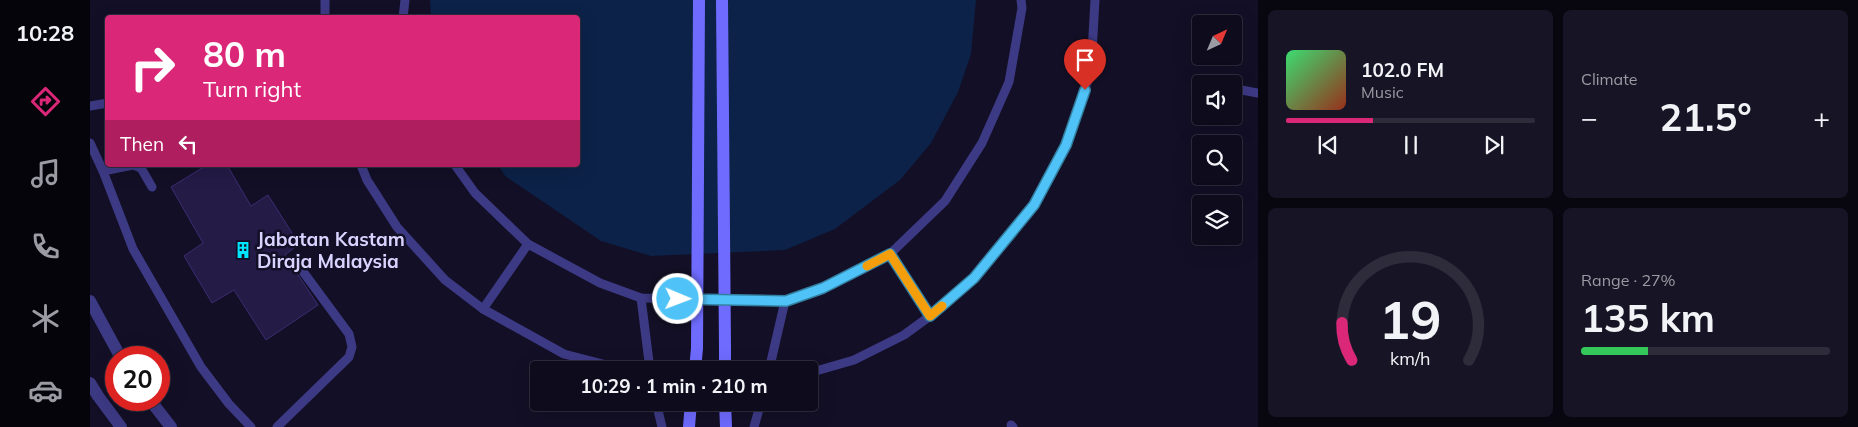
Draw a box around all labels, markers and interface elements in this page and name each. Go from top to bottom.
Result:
north arrow [1192,15,1242,65]
map controls [1192,15,1242,245]
text: 10:28 [16,19,74,47]
text: 80 m [203,32,286,76]
icon: right [120,35,185,100]
pin [1064,39,1106,90]
icon: arrive [1071,46,1099,74]
text: 102.0 FM [1361,58,1444,82]
text: Climate [1581,69,1637,89]
text: Turn right [203,75,301,103]
button: sound [1192,75,1242,125]
text: Music [1361,82,1404,102]
icon: directions [28,84,63,119]
text: 21.5° [1659,93,1752,141]
text: − [1581,100,1598,135]
text: + [1813,100,1830,135]
icon: left [174,130,202,158]
icon: previous [1314,131,1342,159]
icon: pause [1397,131,1425,159]
icon: next [1480,131,1508,159]
text: Then [120,132,164,156]
button: search [1192,135,1242,185]
icon: music [28,156,63,191]
button: layers [1192,195,1242,245]
place label: Jabatan Kastam Diraja Malaysia [257,227,405,273]
icon: phone [28,229,63,264]
building icon: Jabatan Kastam Diraja Malaysia [233,240,253,260]
text: Range · 27% [1581,270,1676,290]
position arrow [651,272,703,324]
text: 19 [1379,287,1442,352]
text: 135 km [1581,294,1715,342]
icon: climate [28,301,63,336]
speed limit sign: 20 [105,346,170,411]
text: km/h [1390,347,1431,369]
icon: car [28,373,63,408]
text: 10:29 · 1 min · 210 m [580,374,768,398]

